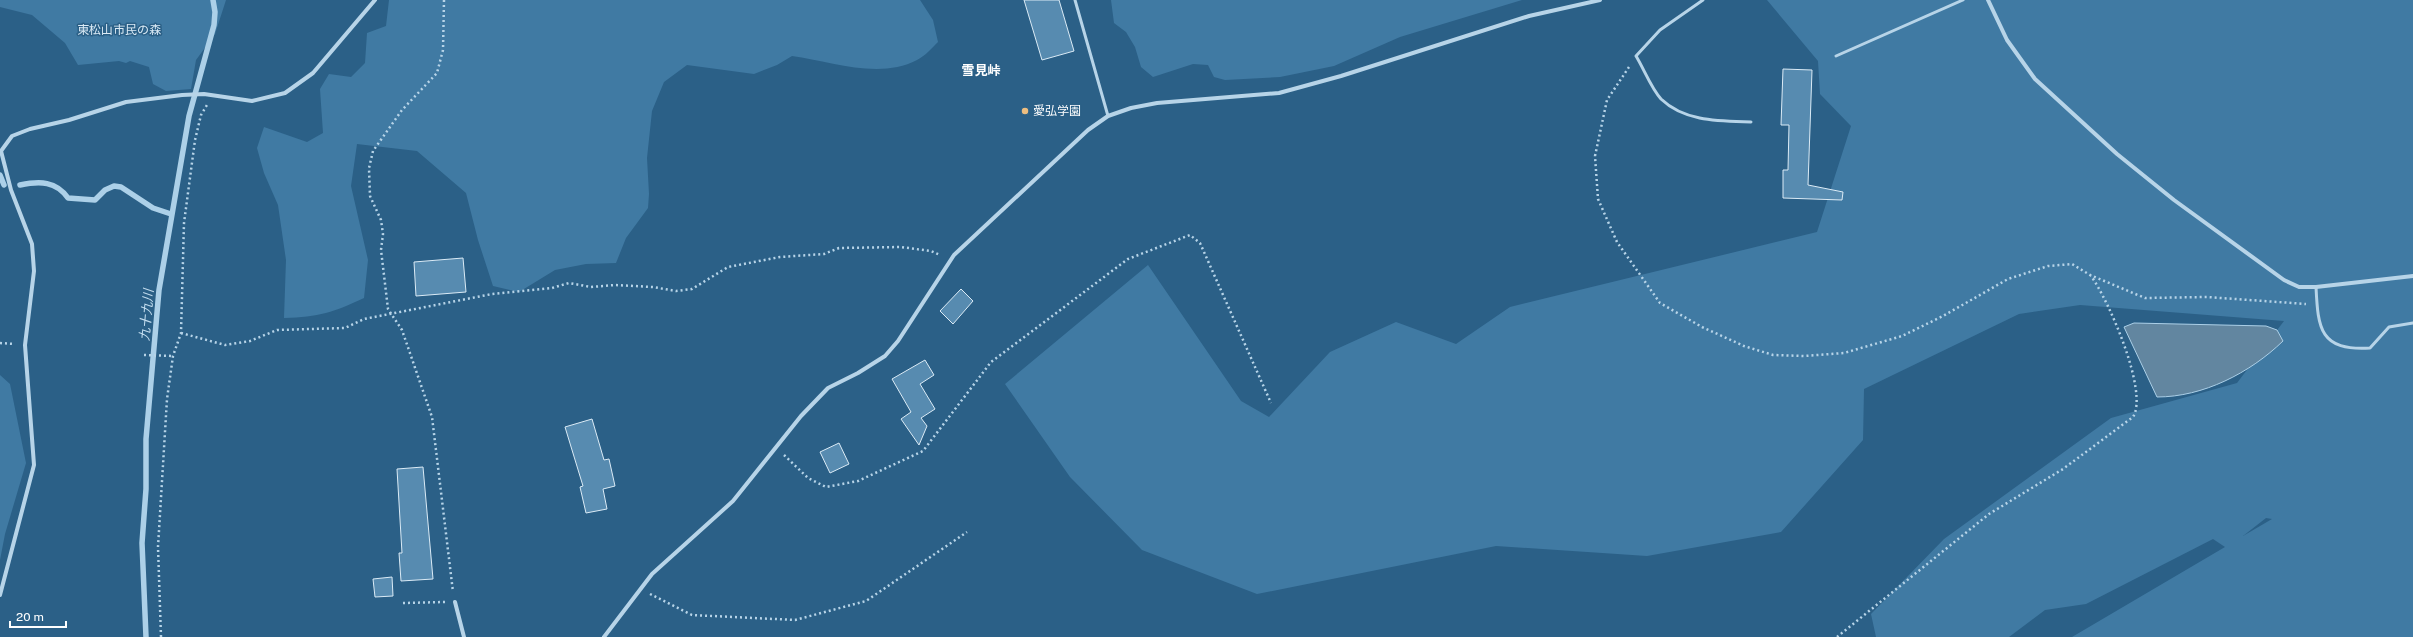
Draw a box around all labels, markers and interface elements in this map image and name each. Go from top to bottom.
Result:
park label: 東松山市民の森 [77,23,161,37]
district label: 雪見峠 [961,63,1001,78]
place label: 愛弘学園 [1033,104,1081,118]
marker: 愛弘学園 [1020,106,1030,116]
water label: 九十九川 [137,287,156,342]
scale bar [10,603,66,629]
text: 20 m [16,610,44,624]

